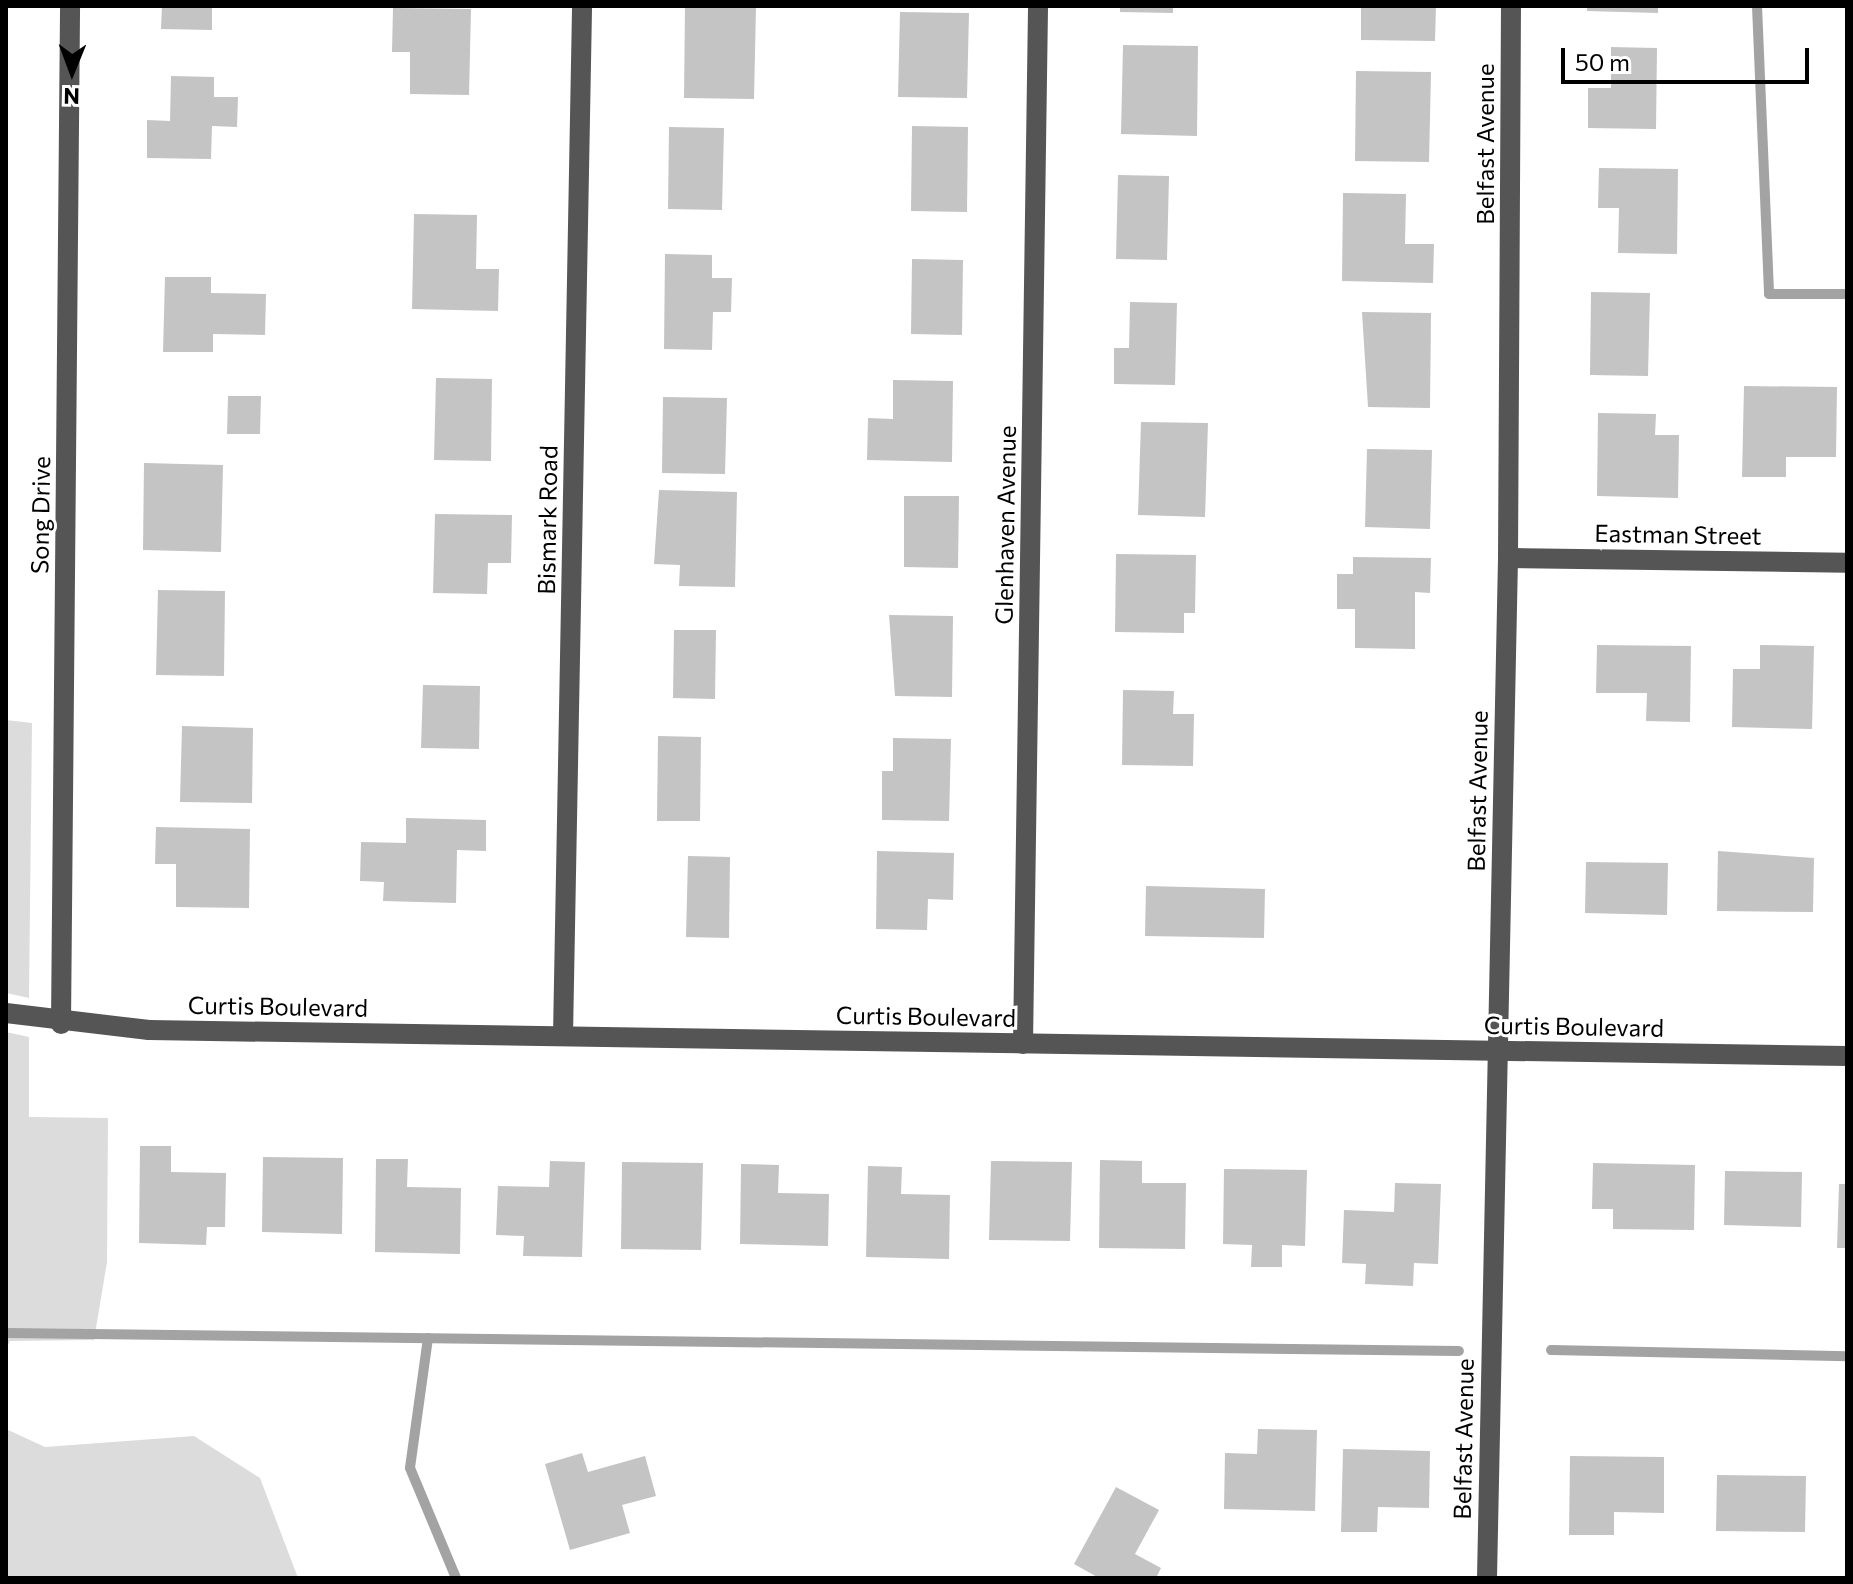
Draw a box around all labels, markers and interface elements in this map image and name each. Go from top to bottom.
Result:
north arrow [32,32,112,112]
scale bar [1565,32,1813,82]
text: 50 m [1575,47,1630,76]
street label: Belfast Avenue [1471,63,1499,225]
text: N [63,83,80,110]
street label: Glenhaven Avenue [989,425,1021,625]
street label: Bismark Road [531,445,563,595]
street label: Song Drive [25,456,55,574]
street label: Eastman Street [1594,518,1762,550]
street label: Belfast Avenue [1461,710,1493,872]
street label: Curtis Boulevard [188,990,368,1022]
street label: Curtis Boulevard [836,1000,1016,1032]
street label: Curtis Boulevard [1484,1010,1664,1042]
street label: Belfast Avenue [1447,1358,1479,1520]

